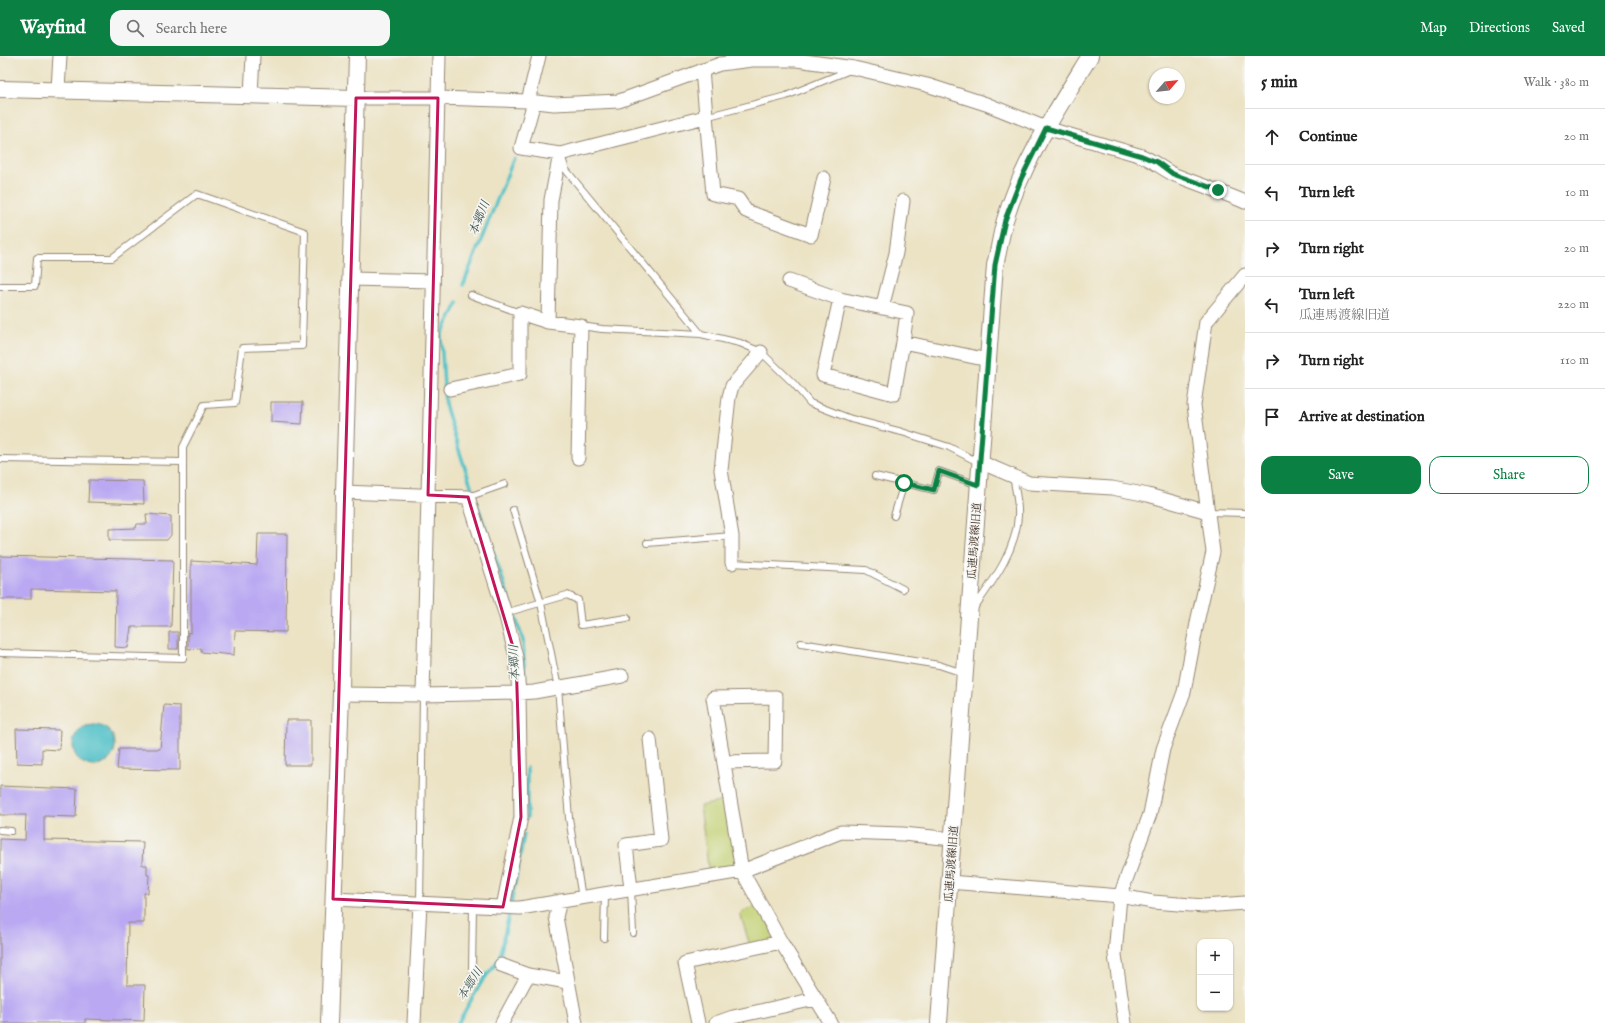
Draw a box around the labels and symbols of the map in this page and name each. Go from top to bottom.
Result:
north arrow [1149,68,1185,104]
route end [1209,181,1227,199]
water label: 本郷川 [466,197,494,238]
route start [895,474,913,492]
street label: 瓜連馬渡線旧道 [965,502,985,580]
water label: 本郷川 [506,643,523,681]
street label: 瓜連馬渡線旧道 [942,825,962,903]
water label: 本郷川 [454,963,488,1003]

